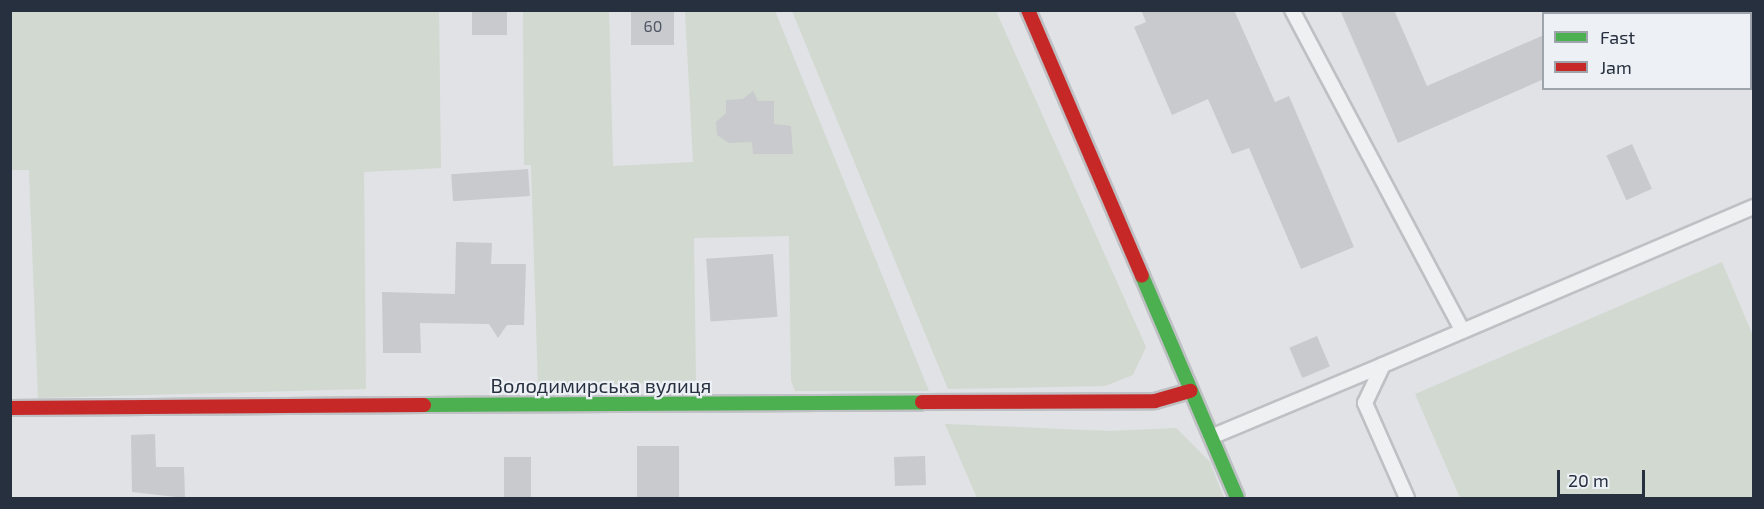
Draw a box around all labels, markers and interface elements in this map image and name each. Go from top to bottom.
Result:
legend [1542,12,1752,90]
house number: 60 [644,16,662,36]
text: Fast [1600,26,1635,48]
text: Jam [1600,56,1632,78]
street label: Володимирська вулиця [491,373,711,397]
scale bar [1560,458,1648,496]
text: 20 m [1568,469,1609,491]

